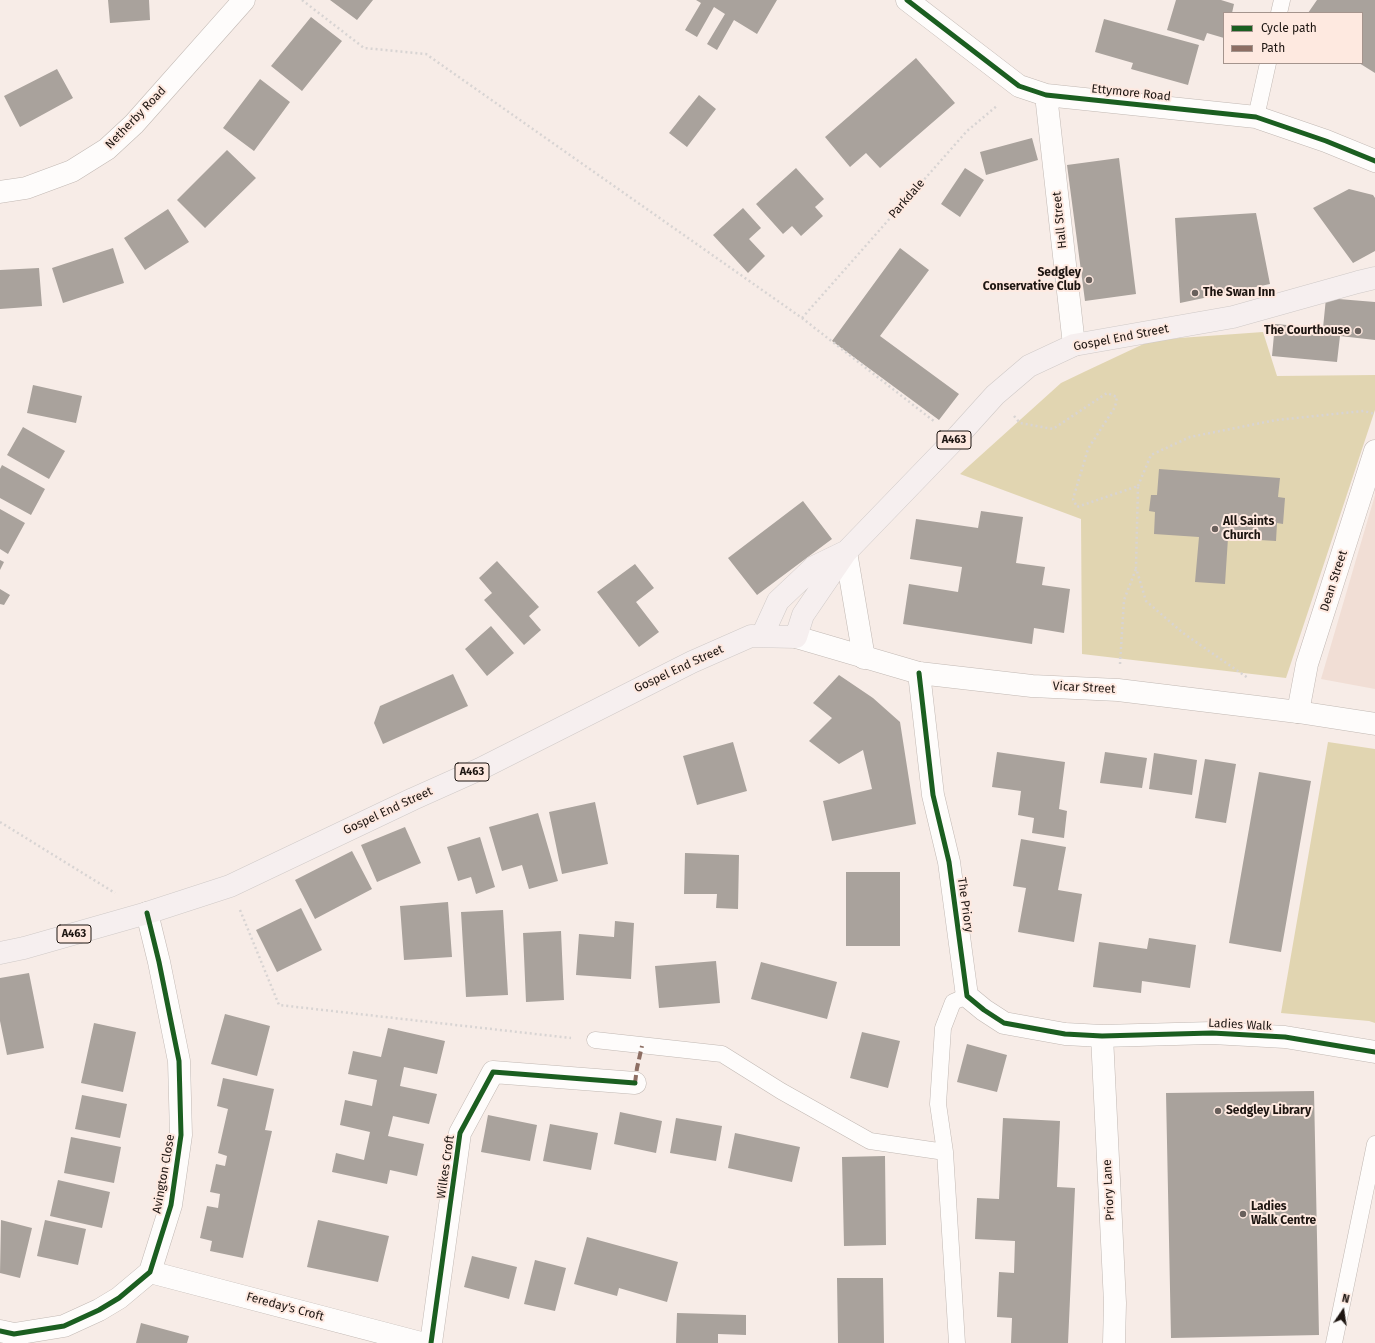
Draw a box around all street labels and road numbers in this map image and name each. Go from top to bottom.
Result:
street label: Ettymore Road [1091,82,1171,104]
street label: Netherby Road [103,84,169,152]
street label: Parkdale [886,177,928,221]
street label: Hall Street [1050,191,1070,249]
street label: Gospel End Street [1072,322,1170,354]
road number: A463 [937,431,971,449]
street label: Dean Street [1317,549,1351,613]
street label: Gospel End Street [632,642,726,696]
street label: Vicar Street [1052,679,1116,697]
road number: A463 [455,763,489,781]
street label: Gospel End Street [341,784,435,838]
street label: The Priory [954,877,976,933]
road number: A463 [57,925,91,943]
street label: Ladies Walk [1208,1016,1272,1034]
street label: Avington Close [150,1133,178,1215]
street label: Wilkes Croft [434,1134,458,1200]
street label: Priory Lane [1100,1159,1118,1221]
street label: Fereday's Croft [245,1290,325,1324]

